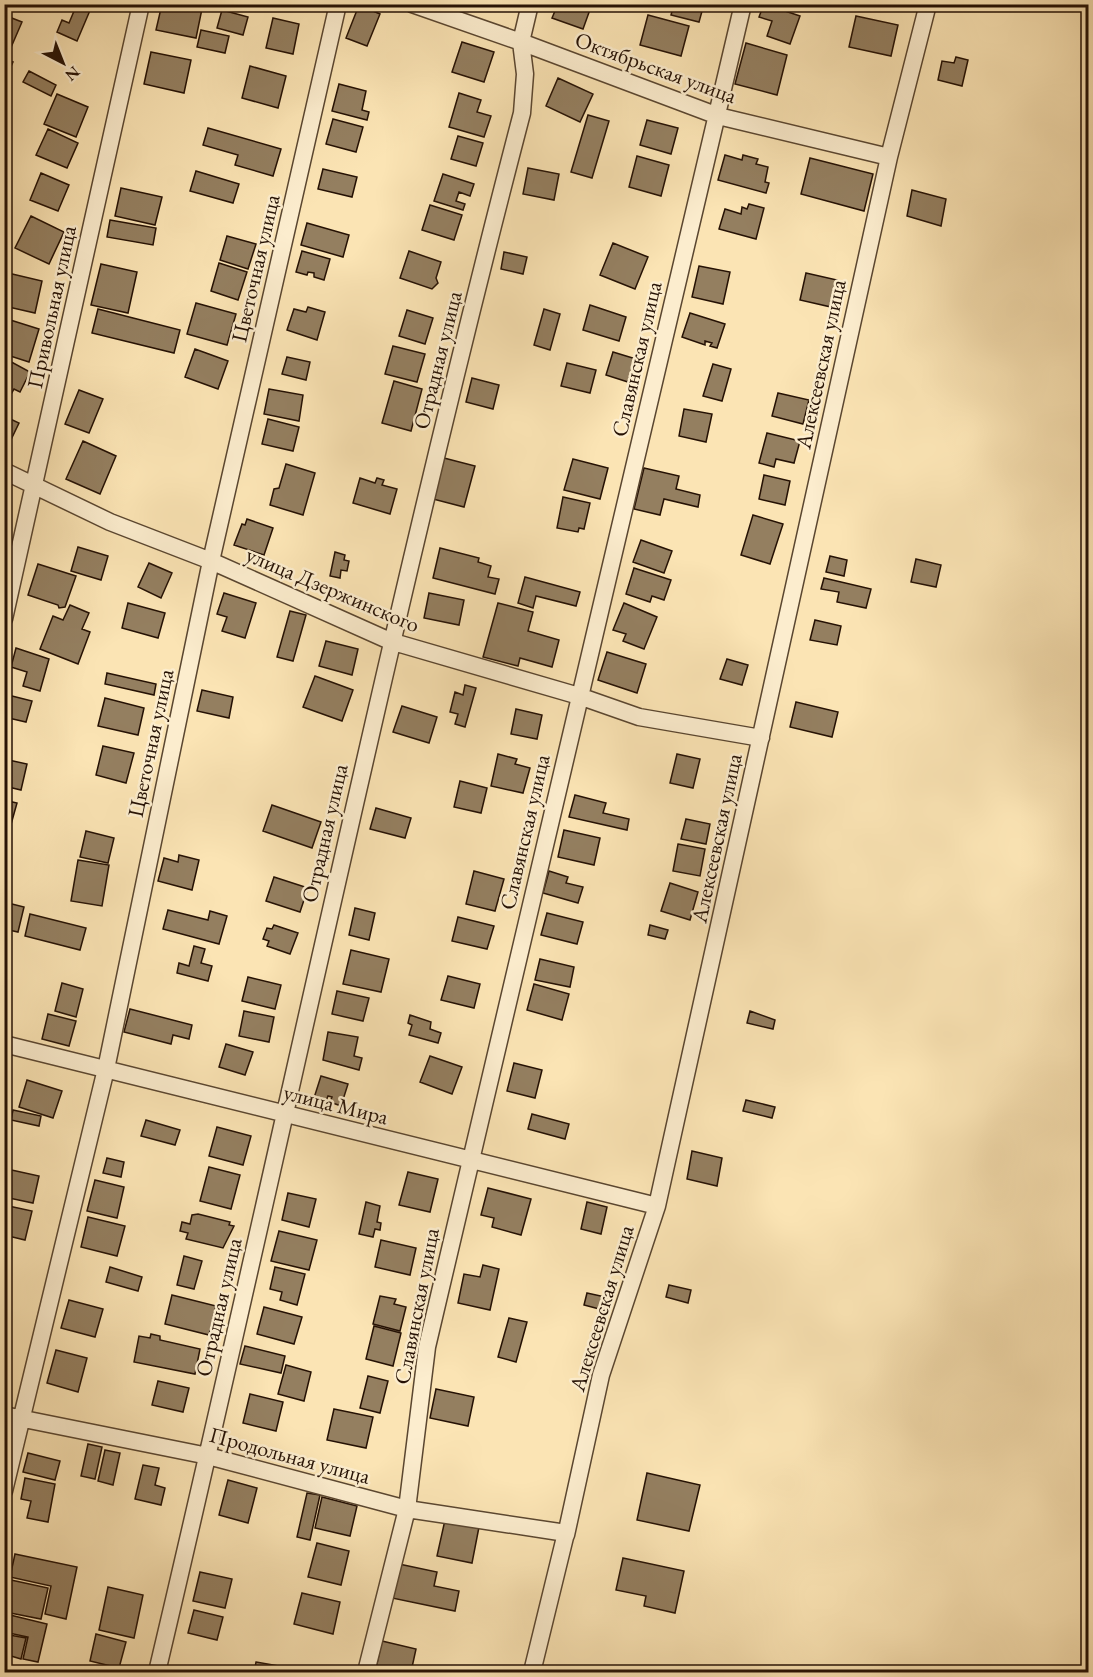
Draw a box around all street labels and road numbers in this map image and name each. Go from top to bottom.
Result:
street label: Октябрьская улица [571,25,741,110]
street label: Цветочная улица [224,191,287,345]
street label: Привольная улица [20,223,83,391]
street label: Алексеевская улица [788,277,853,452]
street label: Славянская улица [605,278,669,440]
street label: Отрадная улица [406,288,469,432]
street label: улица Дзержинского [242,540,424,639]
street label: Цветочная улица [121,666,180,820]
street label: Славянская улица [493,751,557,913]
street label: Алексеевская улица [684,751,749,926]
street label: Отрадная улица [294,761,355,905]
street label: улица Мира [280,1077,391,1132]
street label: Алексеевская улица [562,1221,641,1396]
street label: Славянская улица [387,1225,446,1387]
street label: Отрадная улица [188,1235,249,1379]
street label: Продольная улица [206,1420,374,1491]

